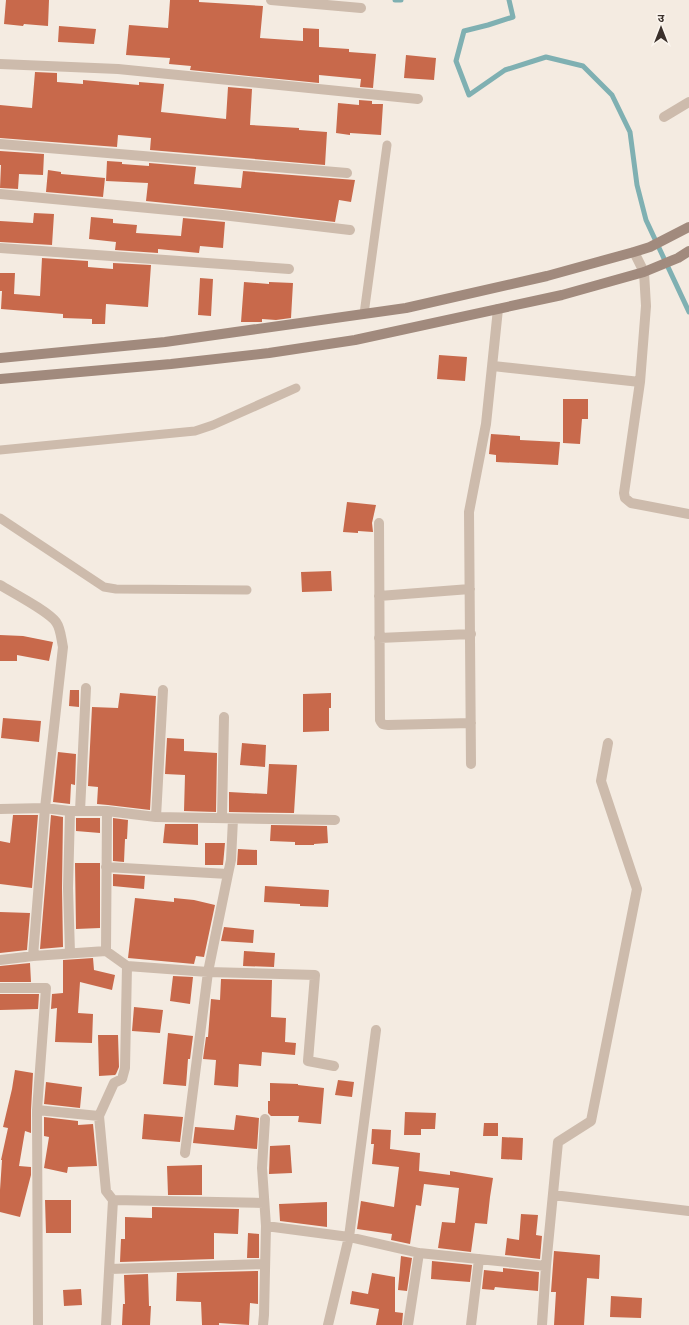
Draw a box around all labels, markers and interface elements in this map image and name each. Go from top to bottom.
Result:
north arrow [641,8,681,48]
text: उ [658,11,665,25]

